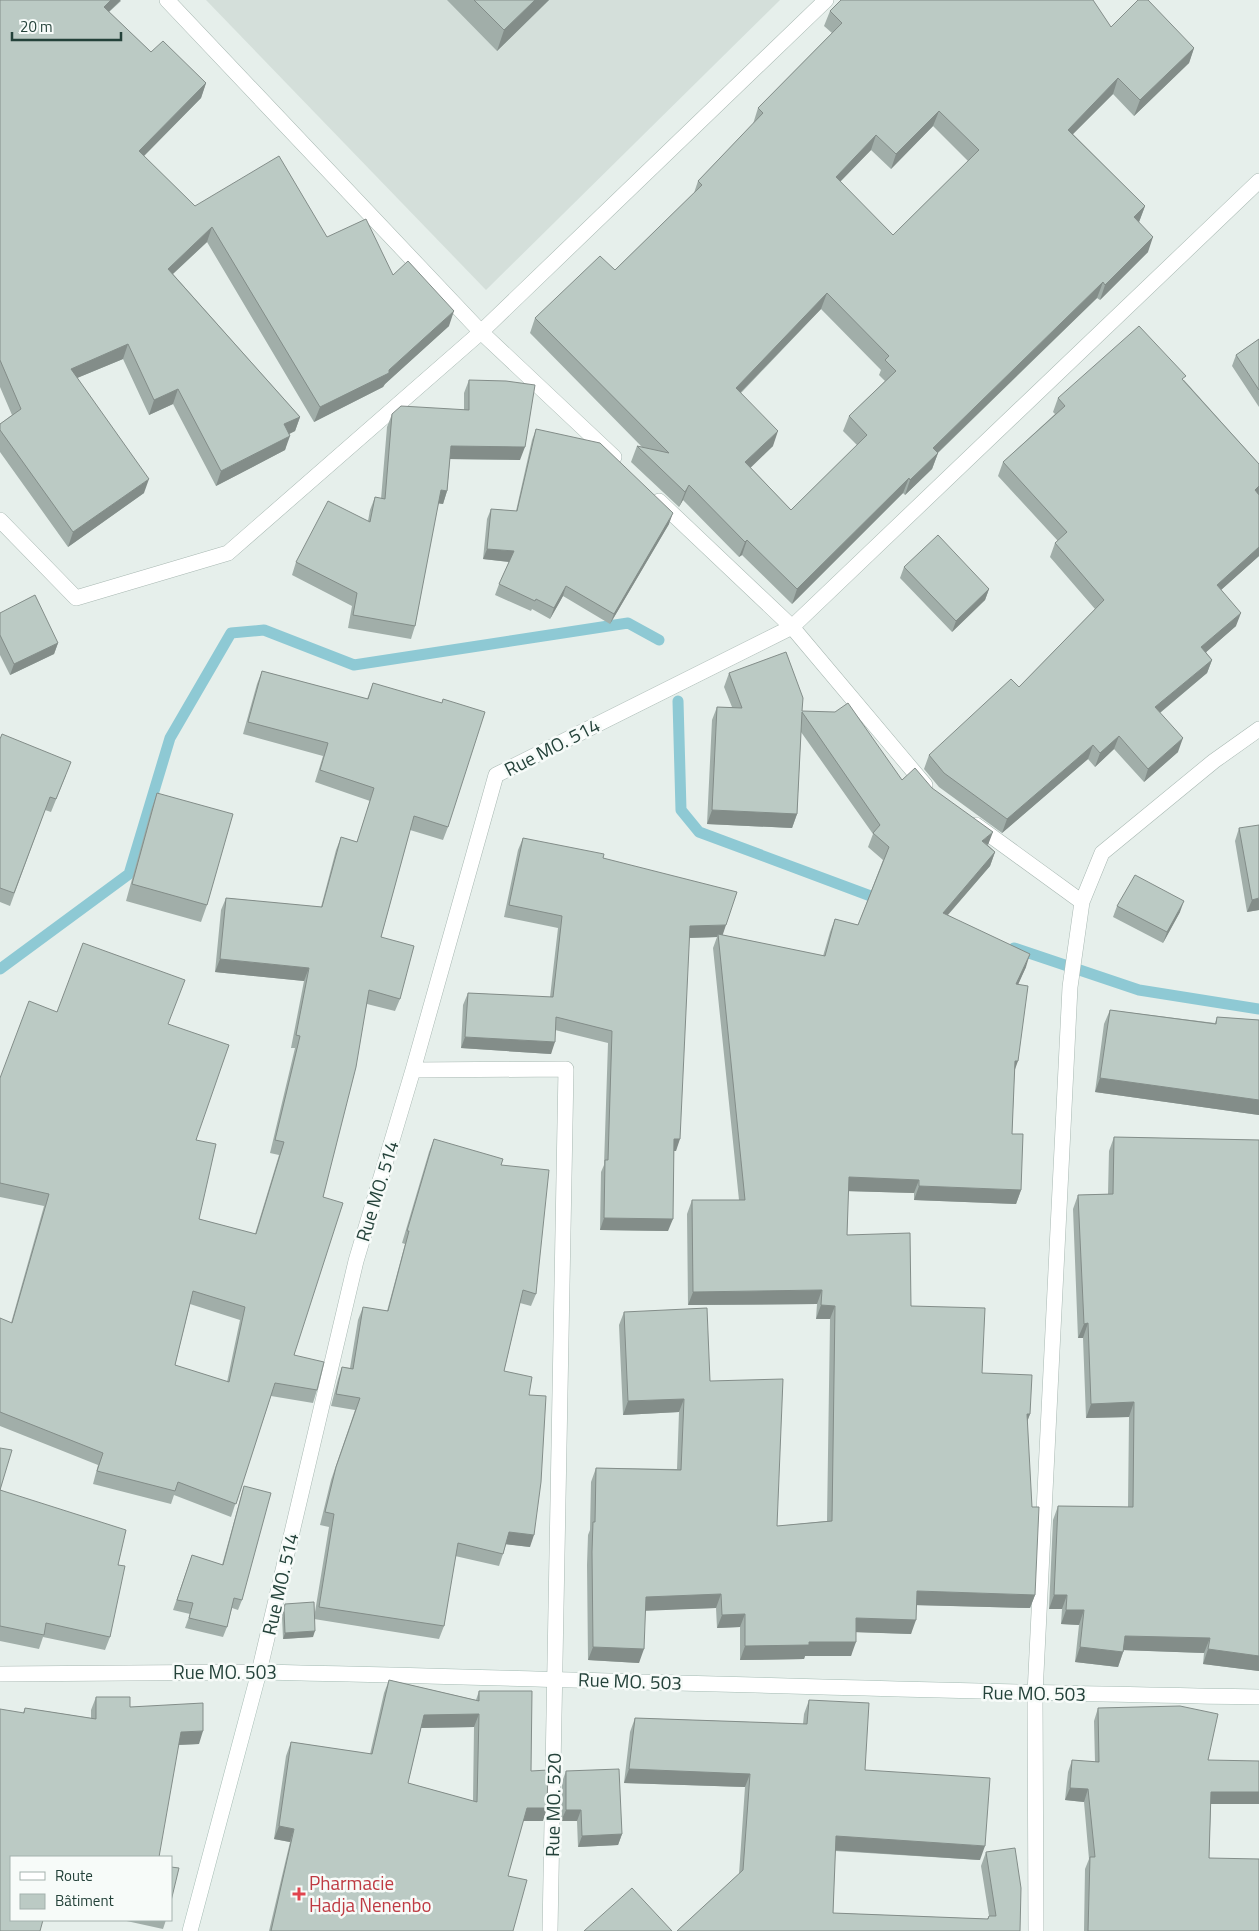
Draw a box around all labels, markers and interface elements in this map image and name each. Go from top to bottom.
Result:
scale bar [12,10,121,42]
text: 20 m [20,15,53,38]
street label: Rue MO. 514 [499,710,605,783]
street label: Rue MO. 514 [347,1137,406,1245]
street label: Rue MO. 514 [254,1530,305,1638]
street label: Rue MO. 503 [173,1657,277,1686]
street label: Rue MO. 503 [578,1664,682,1697]
street label: Rue MO. 503 [982,1677,1086,1708]
street label: Rue MO. 520 [537,1753,568,1857]
legend [10,1856,172,1921]
text: Route [55,1864,93,1887]
place label: Pharmacie Hadja Nenenbo [309,1868,432,1919]
marker: Pharmacie Hadja Nenenbo [293,1888,305,1900]
text: Bâtiment [55,1889,114,1912]

